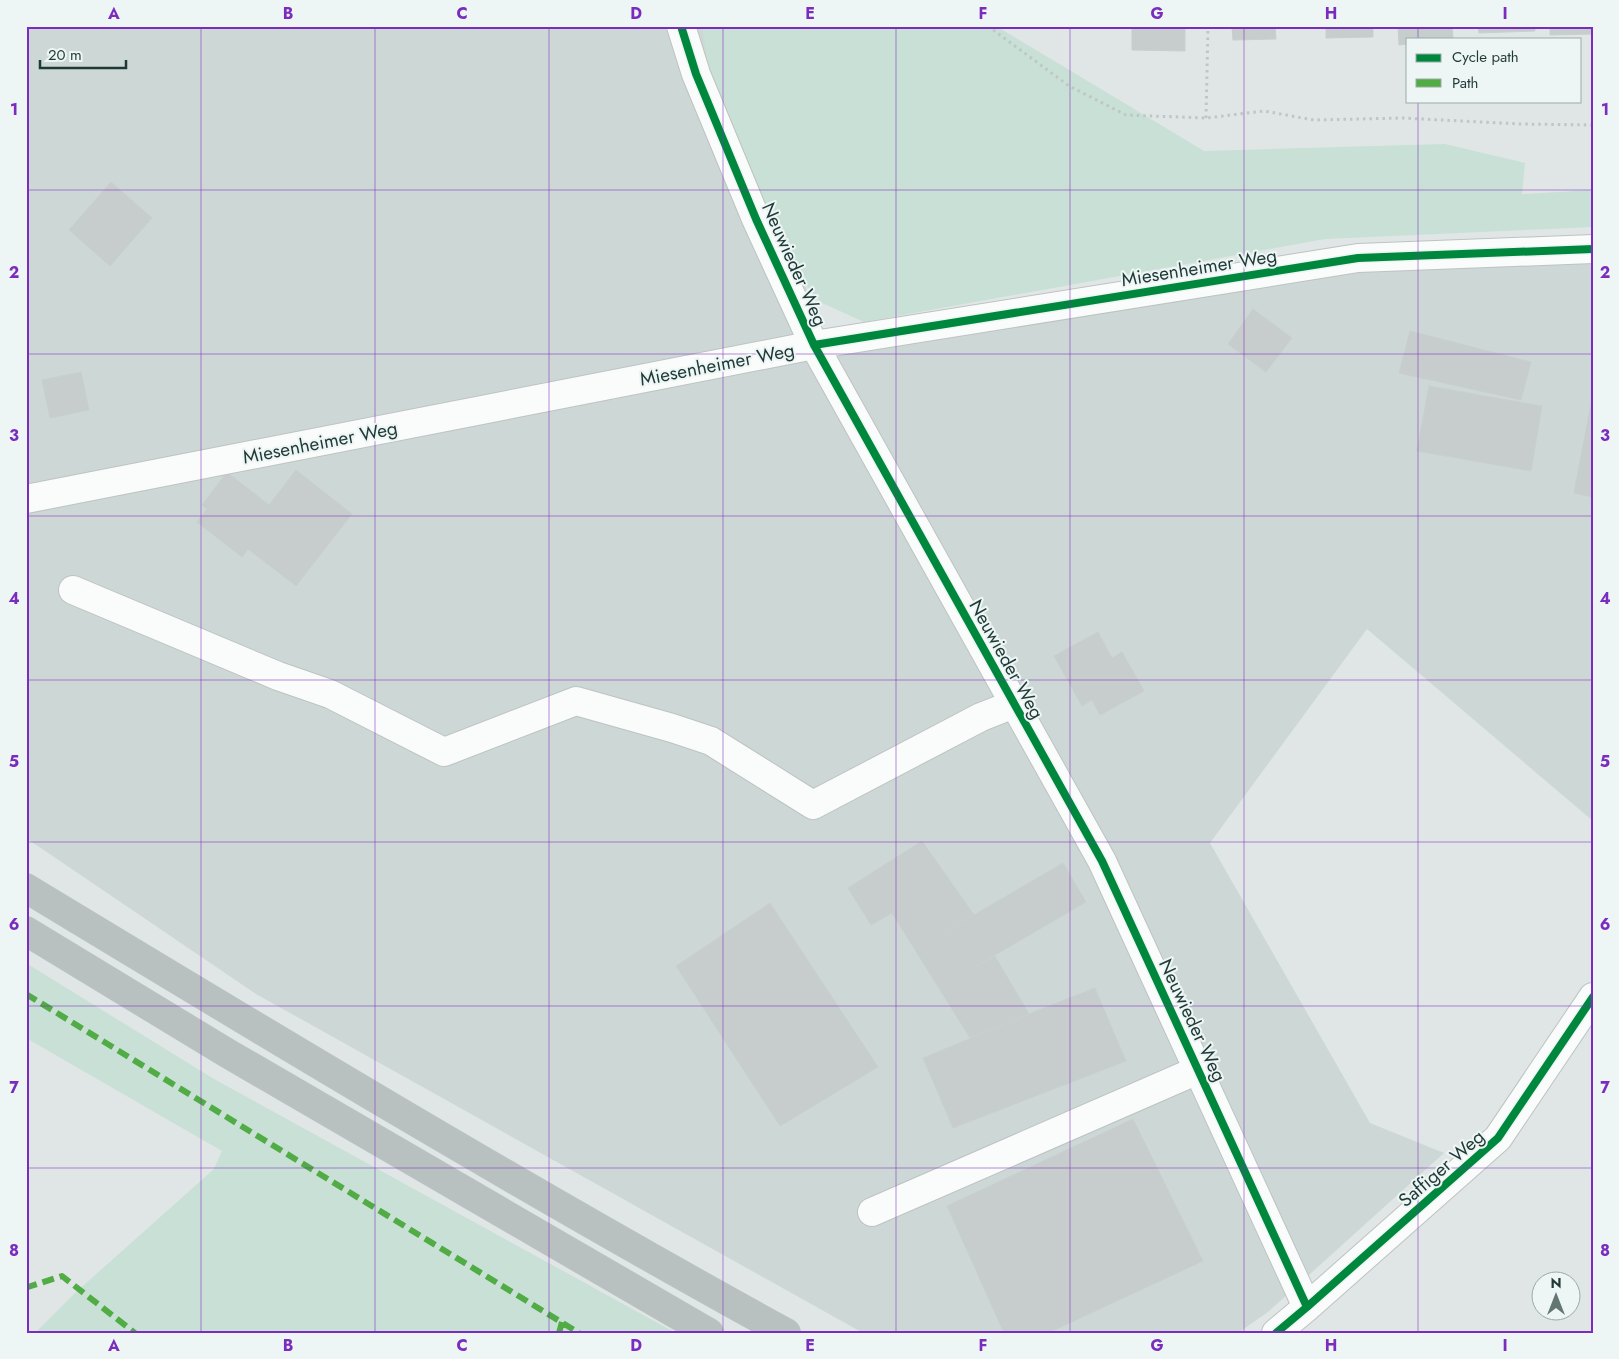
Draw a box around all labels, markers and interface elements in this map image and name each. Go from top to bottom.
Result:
text: A [107,2,120,25]
text: B [283,2,293,25]
text: C [456,2,468,25]
text: D [630,2,642,25]
text: E [805,2,815,25]
text: F [979,2,987,25]
text: G [1150,2,1164,25]
text: H [1325,2,1337,25]
text: I [1502,2,1508,25]
scale bar [40,38,126,70]
legend [1406,38,1582,102]
text: 20 m [48,44,82,66]
text: Cycle path [1452,46,1519,68]
text: Path [1452,72,1478,94]
text: 1 [10,98,18,121]
text: 1 [1601,98,1609,121]
street label: Neuwieder Weg [755,198,834,330]
street label: Miesenheimer Weg [1119,242,1279,293]
text: 2 [9,261,19,284]
text: 2 [1600,261,1610,284]
street label: Miesenheimer Weg [637,336,797,393]
street label: Miesenheimer Weg [240,414,400,471]
text: 3 [9,424,19,447]
text: 3 [1600,424,1610,447]
text: 4 [8,587,20,610]
text: 4 [1599,587,1611,610]
street label: Neuwieder Weg [963,595,1051,724]
text: 5 [9,750,19,773]
text: 5 [1600,750,1610,773]
text: 6 [9,913,19,936]
text: 6 [1600,913,1610,936]
street label: Neuwieder Weg [1152,954,1233,1086]
text: 7 [9,1076,19,1099]
text: 7 [1600,1076,1610,1099]
street label: Saffiger Weg [1392,1123,1490,1213]
text: 8 [9,1239,19,1262]
text: 8 [1600,1239,1610,1262]
north arrow [1532,1272,1582,1322]
text: N [1550,1273,1562,1293]
text: A [107,1334,120,1357]
text: B [283,1334,293,1357]
text: C [456,1334,468,1357]
text: D [630,1334,642,1357]
text: E [805,1334,815,1357]
text: F [979,1334,987,1357]
text: G [1150,1334,1164,1357]
text: H [1325,1334,1337,1357]
text: I [1502,1334,1508,1357]

